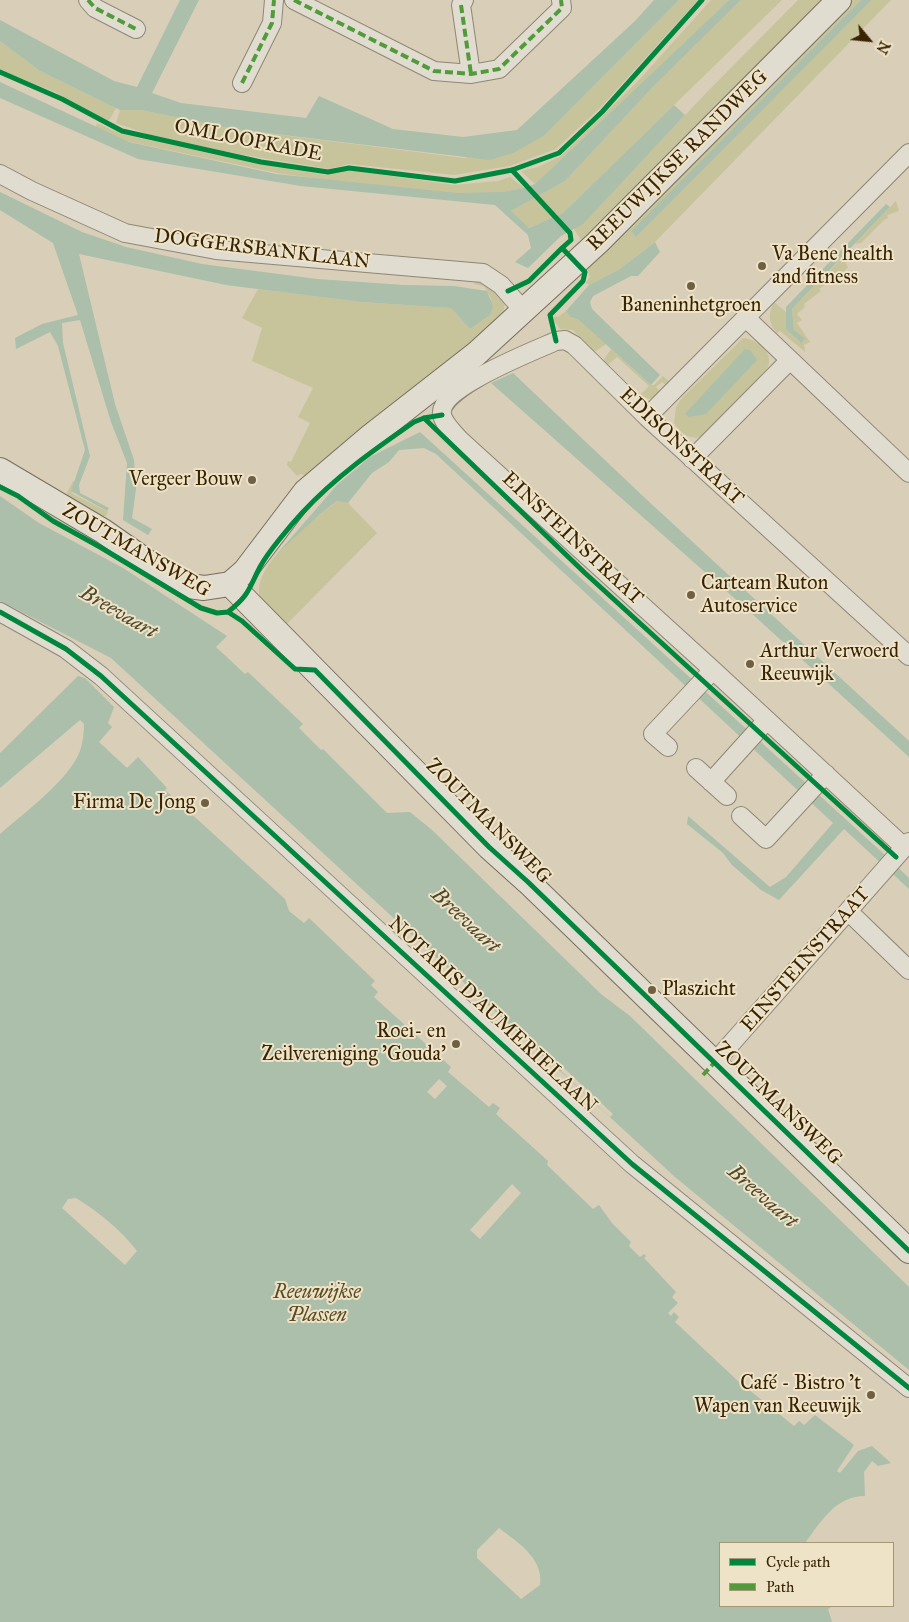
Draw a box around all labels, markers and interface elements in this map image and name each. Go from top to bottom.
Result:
north arrow [844,15,894,65]
text: N [872,38,893,57]
street label: REEUWIJKSE RANDWEG [582,65,774,257]
street label: OMLOOPKADE [172,115,324,167]
street label: DOGGERSBANKLAAN [153,225,371,275]
place label: Va Bene health and fitness [772,243,893,290]
marker: Va Bene health and fitness [756,260,768,272]
marker: Baneninhetgroen [685,280,697,292]
place label: Baneninhetgroen [621,294,761,318]
street label: EDISONSTRAAT [614,383,748,511]
street label: EINSTEINSTRAAT [497,467,647,611]
place label: Vergeer Bouw [129,468,242,492]
marker: Vergeer Bouw [246,474,258,486]
street label: ZOUTMANSWEG [58,499,214,603]
place label: Carteam Ruton Autoservice [701,572,828,619]
water label: Breevaart [75,581,161,645]
marker: Carteam Ruton Autoservice [685,589,697,601]
place label: Arthur Verwoerd Reeuwijk [760,640,899,687]
marker: Arthur Verwoerd Reeuwijk [744,658,756,670]
street label: ZOUTMANSWEG [420,754,556,890]
place label: Firma De Jong [73,791,195,815]
marker: Firma De Jong [199,797,211,809]
water label: Breevaart [425,883,505,959]
street label: EINSTEINSTRAAT [737,883,875,1037]
street label: NOTARIS D'AUMERIELAAN [383,912,601,1118]
place label: Plaszicht [662,978,736,1002]
marker: Plaszicht [646,984,658,996]
place label: Roei- en Zeilvereniging 'Gouda' [262,1020,446,1067]
street label: ZOUTMANSWEG [709,1037,847,1171]
marker: Roei- en Zeilvereniging 'Gouda' [450,1038,462,1050]
water label: Breevaart [722,1160,802,1234]
park label: Reeuwijkse Plassen [273,1281,361,1328]
place label: Café - Bistro 't Wapen van Reeuwijk [694,1372,861,1419]
marker: Café - Bistro 't Wapen van Reeuwijk [865,1389,877,1401]
legend [719,1542,894,1607]
text: Cycle path [766,1553,830,1571]
text: Path [766,1578,794,1596]

